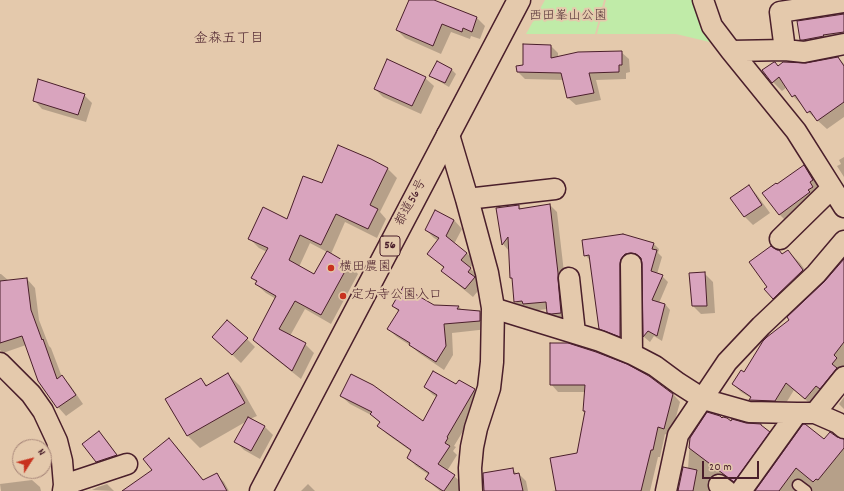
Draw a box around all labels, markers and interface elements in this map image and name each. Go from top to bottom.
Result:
park label: 西田峯山公園 [529,9,607,25]
district label: 金森五丁目 [194,32,264,48]
street label: 都道56号 [393,177,431,229]
road number: 56 [380,236,400,256]
place label: 横田農園 [339,260,391,276]
marker: 横田農園 [326,263,336,273]
place label: 定方寺公園入口 [351,288,442,304]
marker: 定方寺公園入口 [338,291,348,301]
north arrow [12,439,52,479]
text: N [33,446,49,459]
scale bar [704,453,761,479]
text: 20 m [709,459,732,476]

